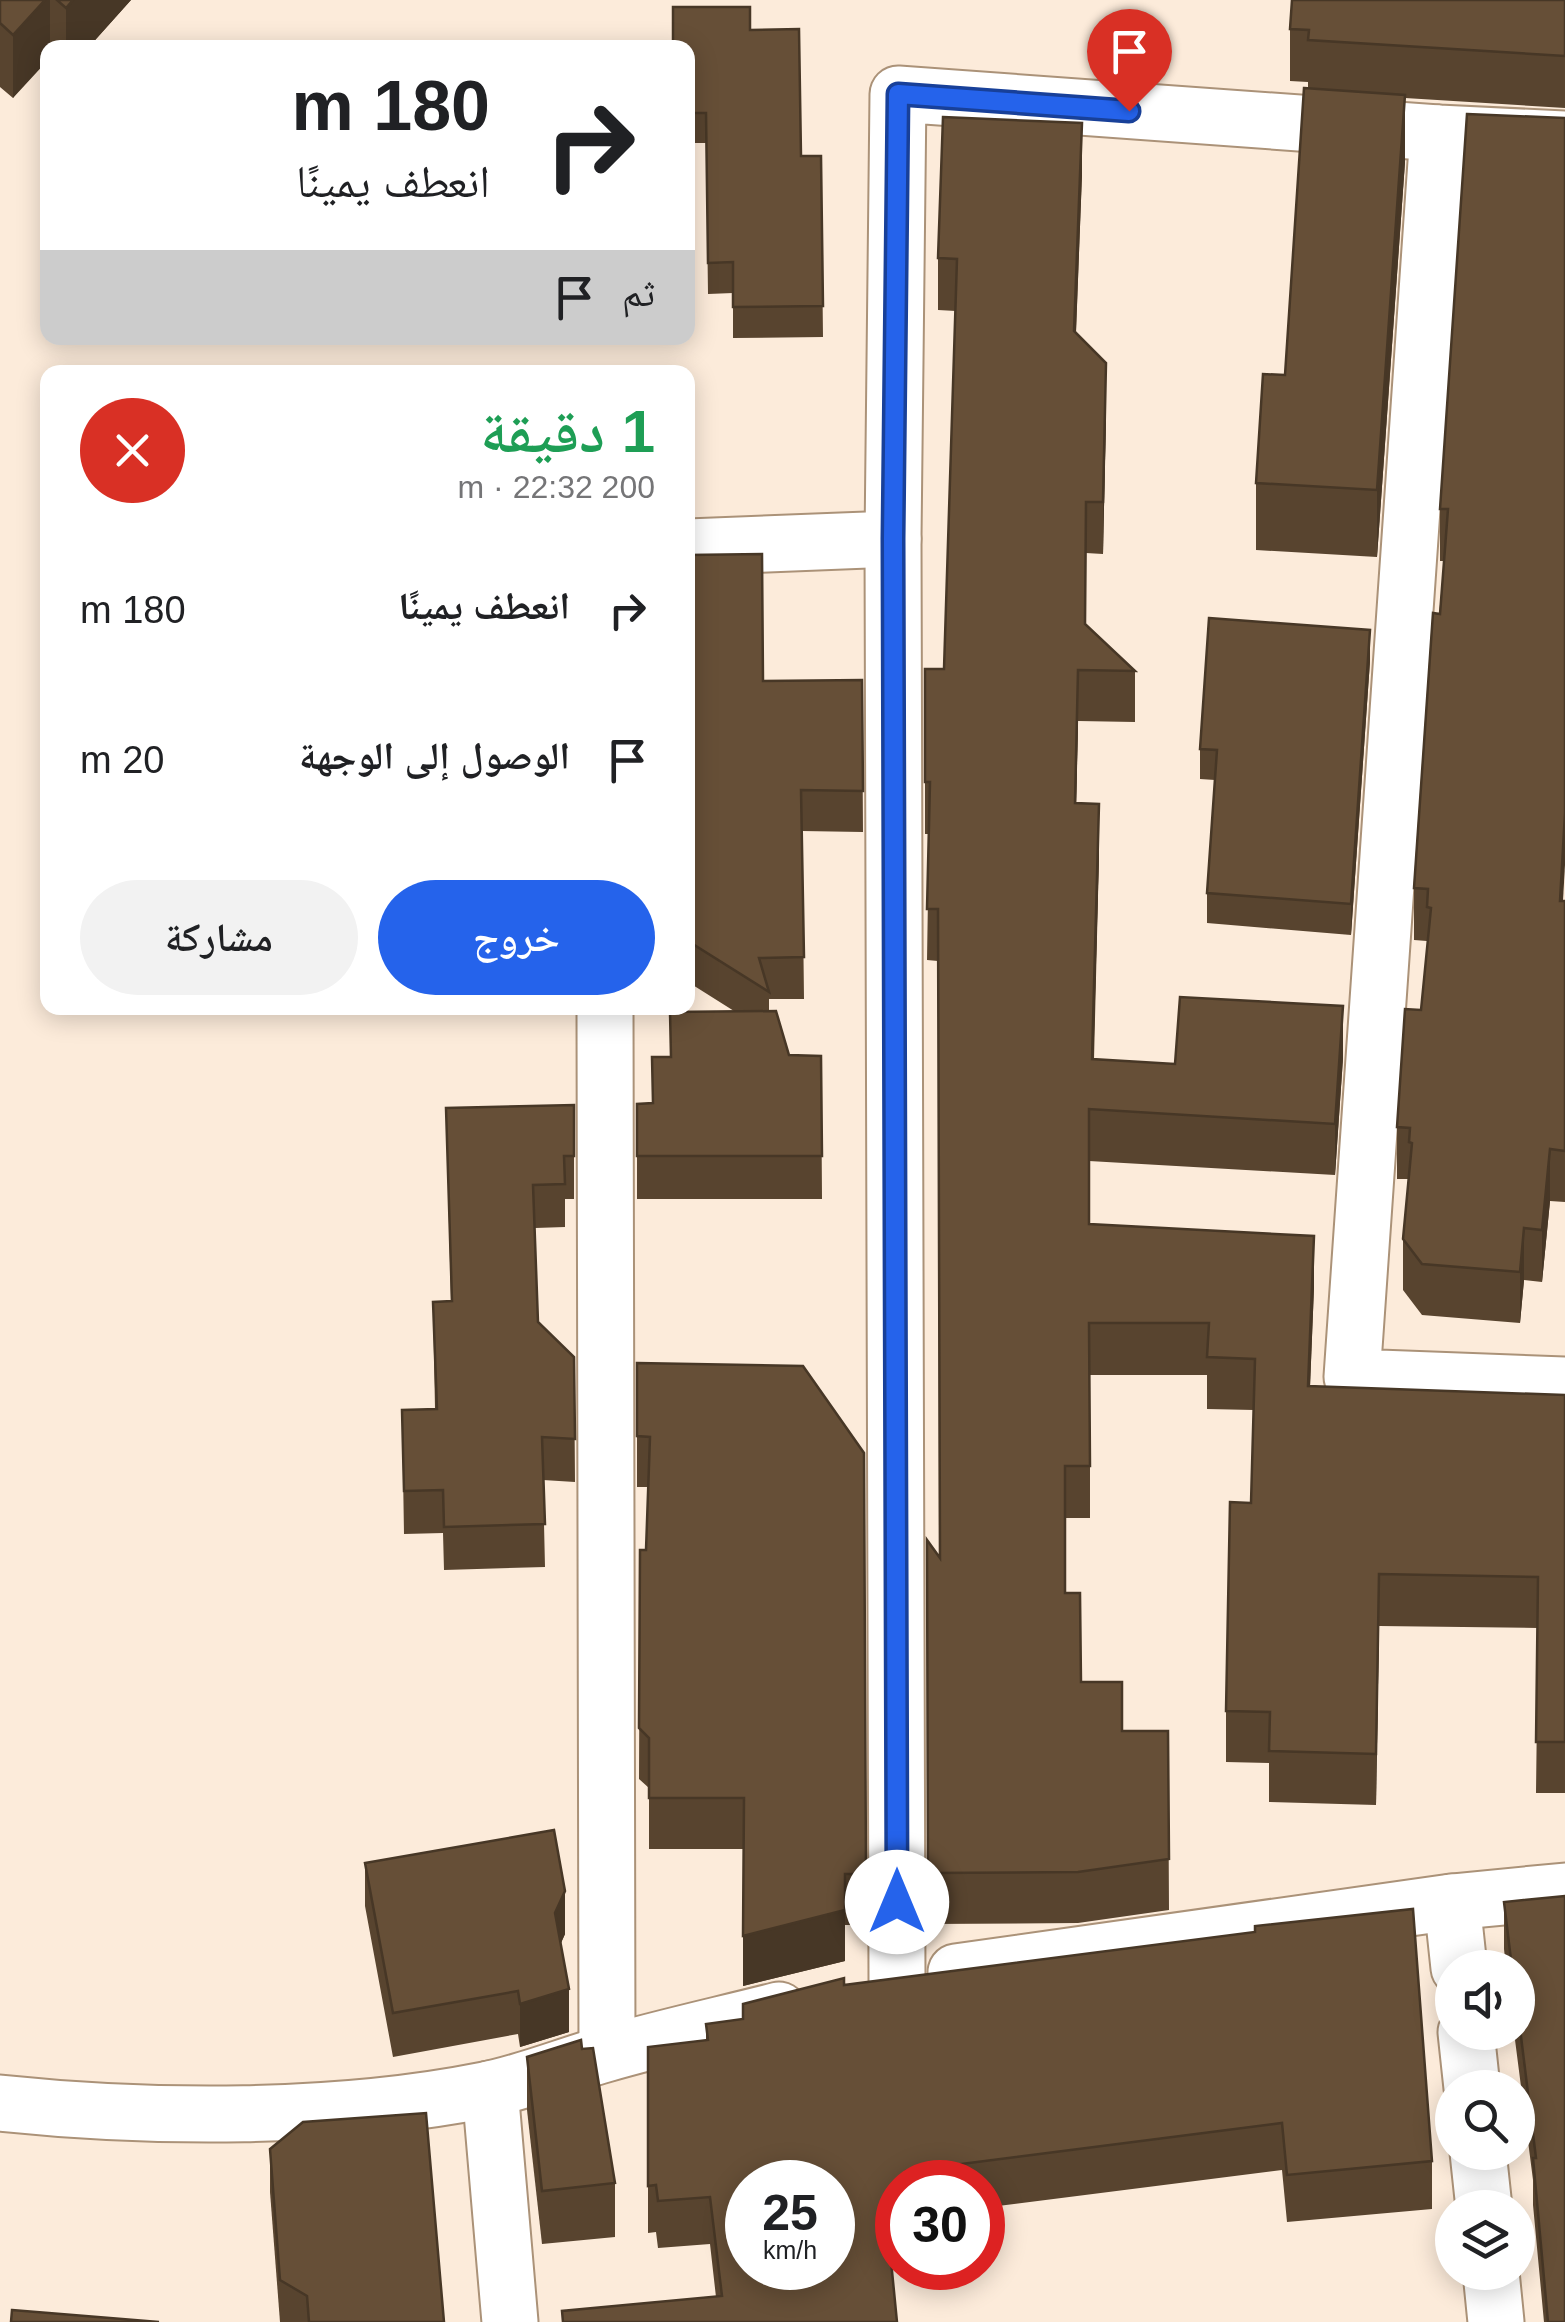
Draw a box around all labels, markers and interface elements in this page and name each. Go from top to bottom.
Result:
pin [1087,9,1172,112]
icon: arrive [1102,24,1157,79]
text: 180 m [292,67,490,145]
icon: right [525,80,655,210]
text: انعطف يمينًا [296,156,490,207]
icon: arrive [547,270,602,325]
text: ثم [622,272,655,314]
button: close [80,398,185,503]
text: 1 دقيقة [480,398,655,465]
text: 200 m · 22:32 [458,469,655,505]
icon: right [600,583,655,638]
text: انعطف يمينًا [398,585,570,627]
text: 180 m [80,589,186,631]
icon: arrive [600,733,655,788]
text: الوصول إلى الوجهة [299,735,570,777]
text: 20 m [80,739,165,781]
button: مشاركة [80,880,358,995]
button: خروج [378,880,655,995]
position arrow [845,1850,949,1954]
map controls [1435,1950,1535,2290]
button: sound [1435,1950,1535,2050]
button: search [1435,2070,1535,2170]
speed limit sign: 30 [875,2160,1005,2290]
text: 25 [762,2185,818,2241]
button: layers [1435,2190,1535,2290]
text: km/h [763,2236,817,2264]

